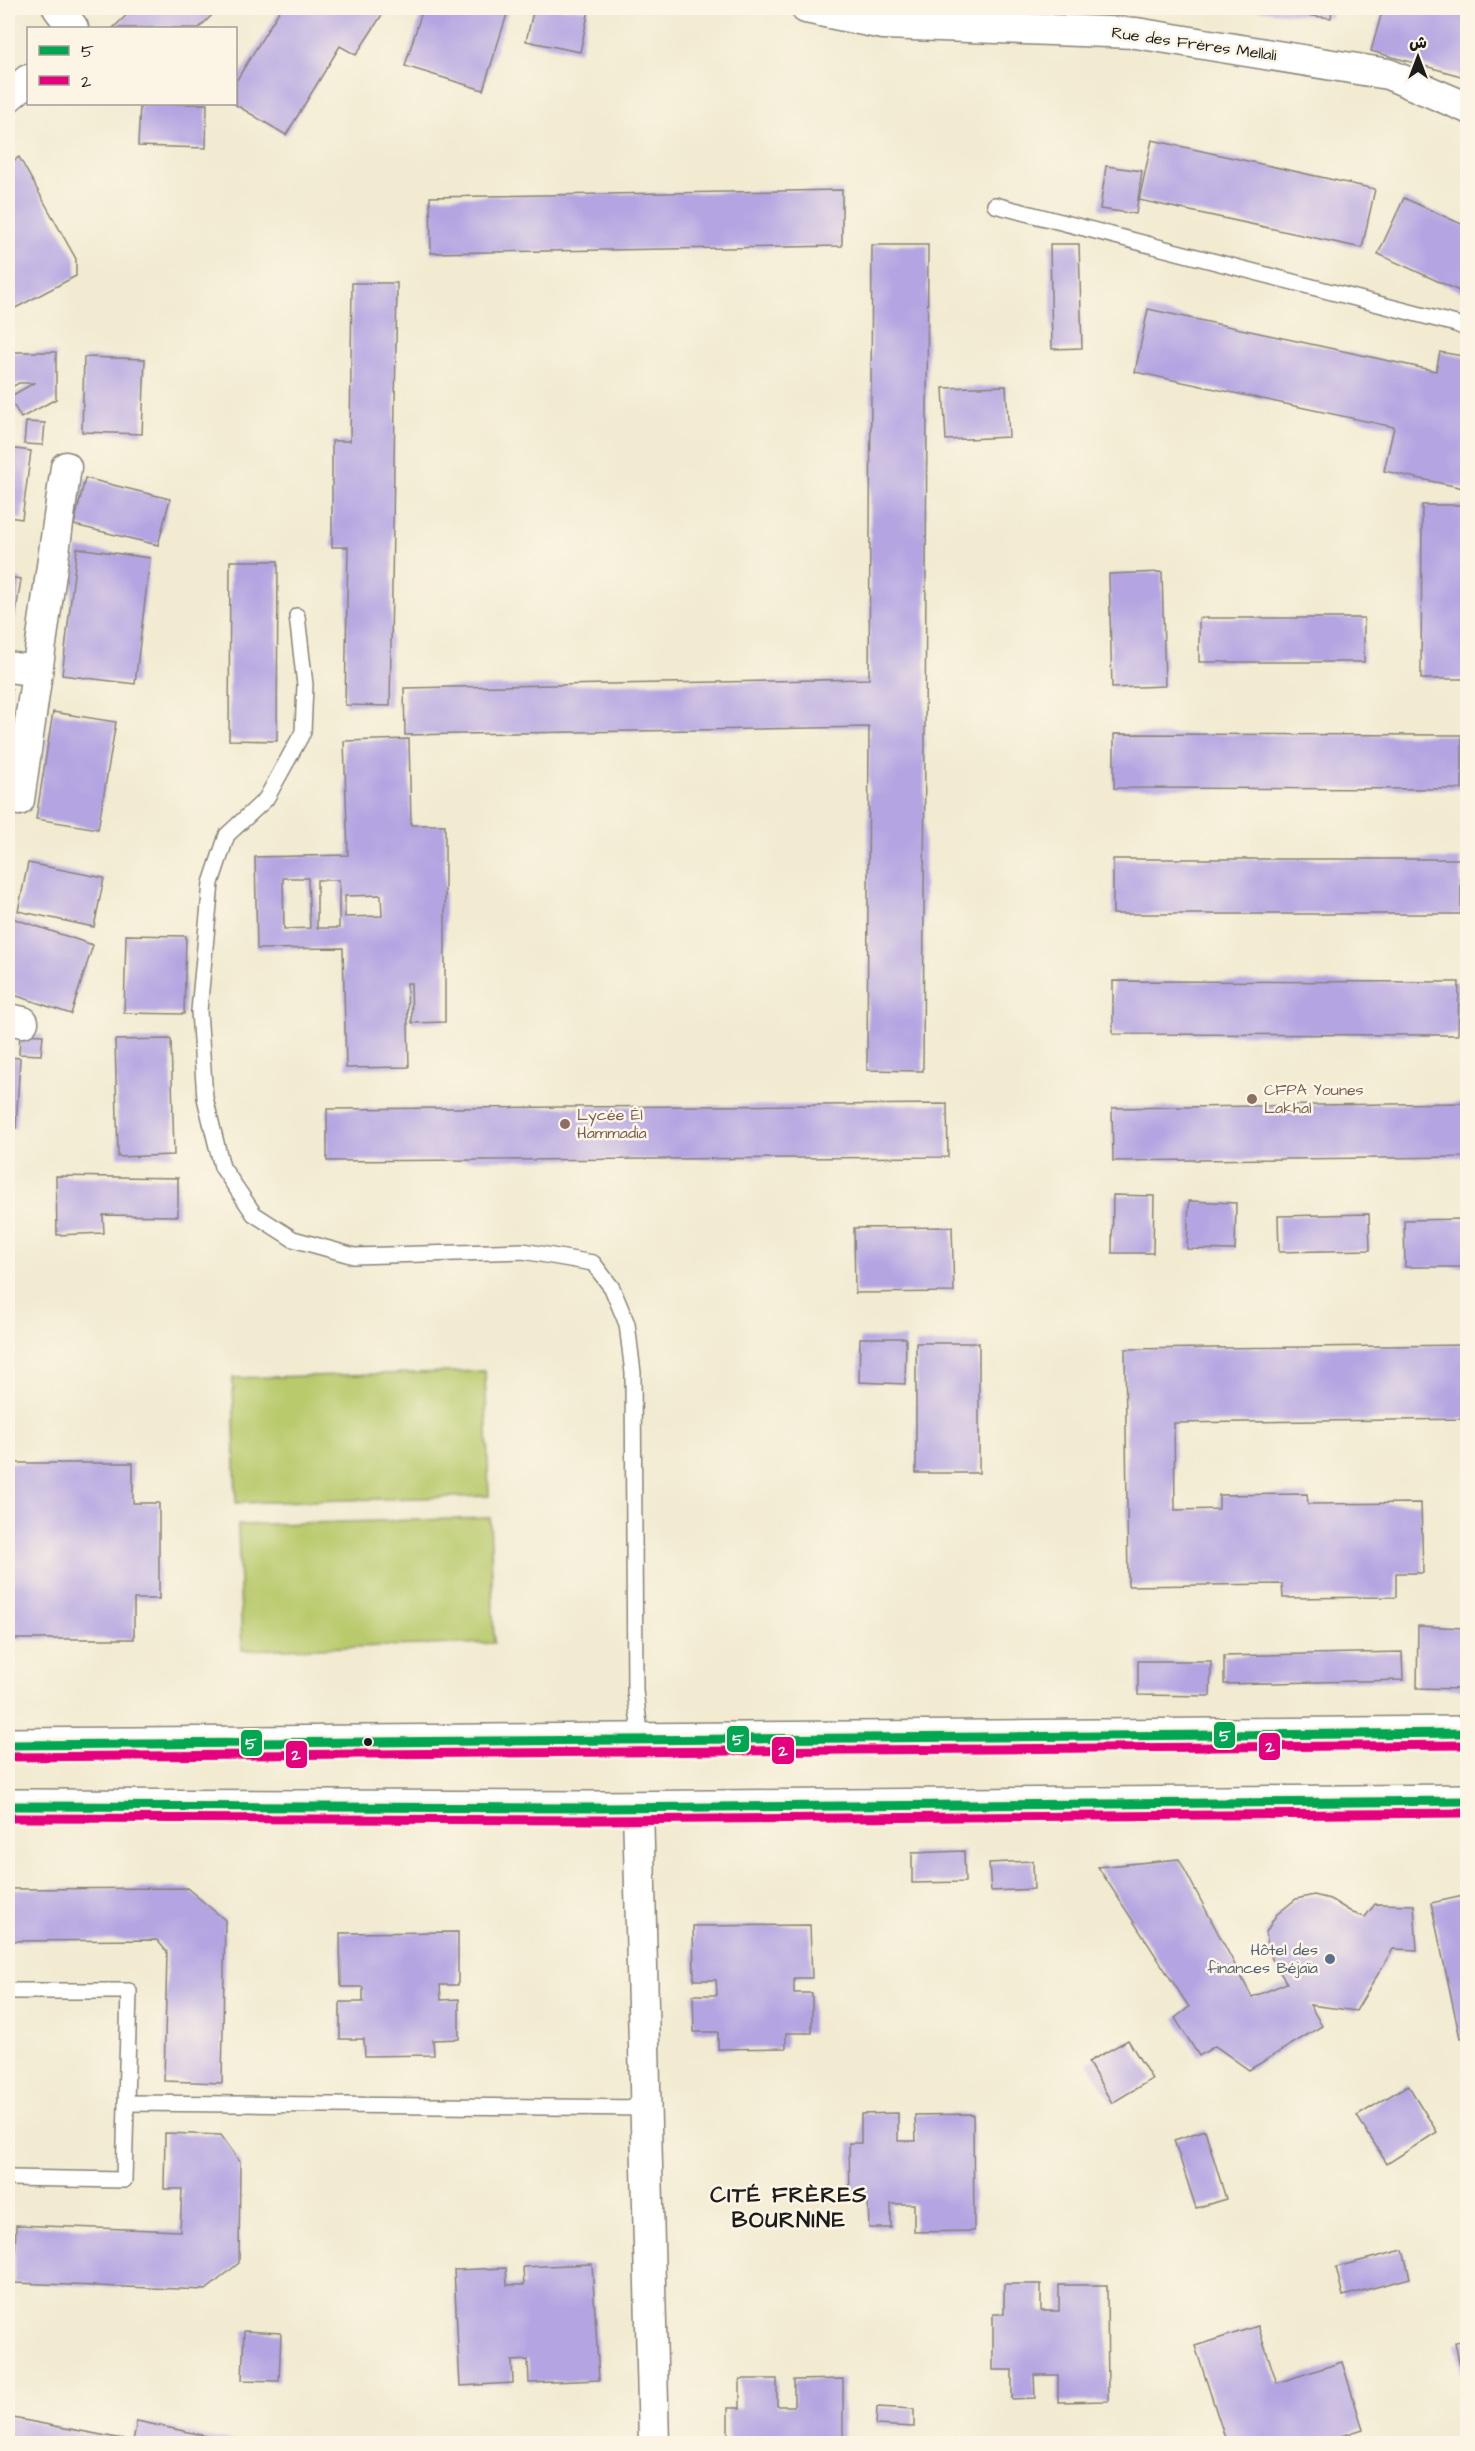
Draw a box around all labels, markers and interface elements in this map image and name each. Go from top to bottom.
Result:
street label: Rue des Frères Mellali [1110,22,1278,67]
legend [27,27,237,105]
north arrow [1388,27,1448,87]
text: ش [1409,32,1427,54]
text: 5 [81,39,94,64]
text: 2 [81,69,92,94]
place label: CFPA Younes Lakhal [1264,1079,1364,1119]
marker: CFPA Younes Lakhal [1245,1092,1259,1106]
place label: Lycée Él Hammadia [577,1104,647,1144]
marker: Lycée Él Hammadia [558,1117,572,1131]
line badge: 5 [1213,1721,1236,1749]
line badge: 5 [726,1725,750,1753]
text: 5 [1219,1725,1231,1747]
line badge: 5 [240,1729,263,1757]
text: 5 [732,1729,744,1751]
line badge: 2 [1258,1732,1281,1761]
text: 5 [245,1733,257,1755]
unlabelled marker [362,1736,374,1748]
line badge: 2 [771,1736,795,1765]
text: 2 [1264,1736,1275,1758]
line badge: 2 [285,1740,308,1769]
text: 2 [777,1740,788,1762]
text: 2 [290,1744,301,1766]
place label: Hôtel des finances Béjaïa [1207,1939,1318,1979]
marker: Hôtel des finances Béjaïa [1323,1952,1337,1966]
district label: CITÉ FRÈRES BOURNINE [710,2180,868,2236]

